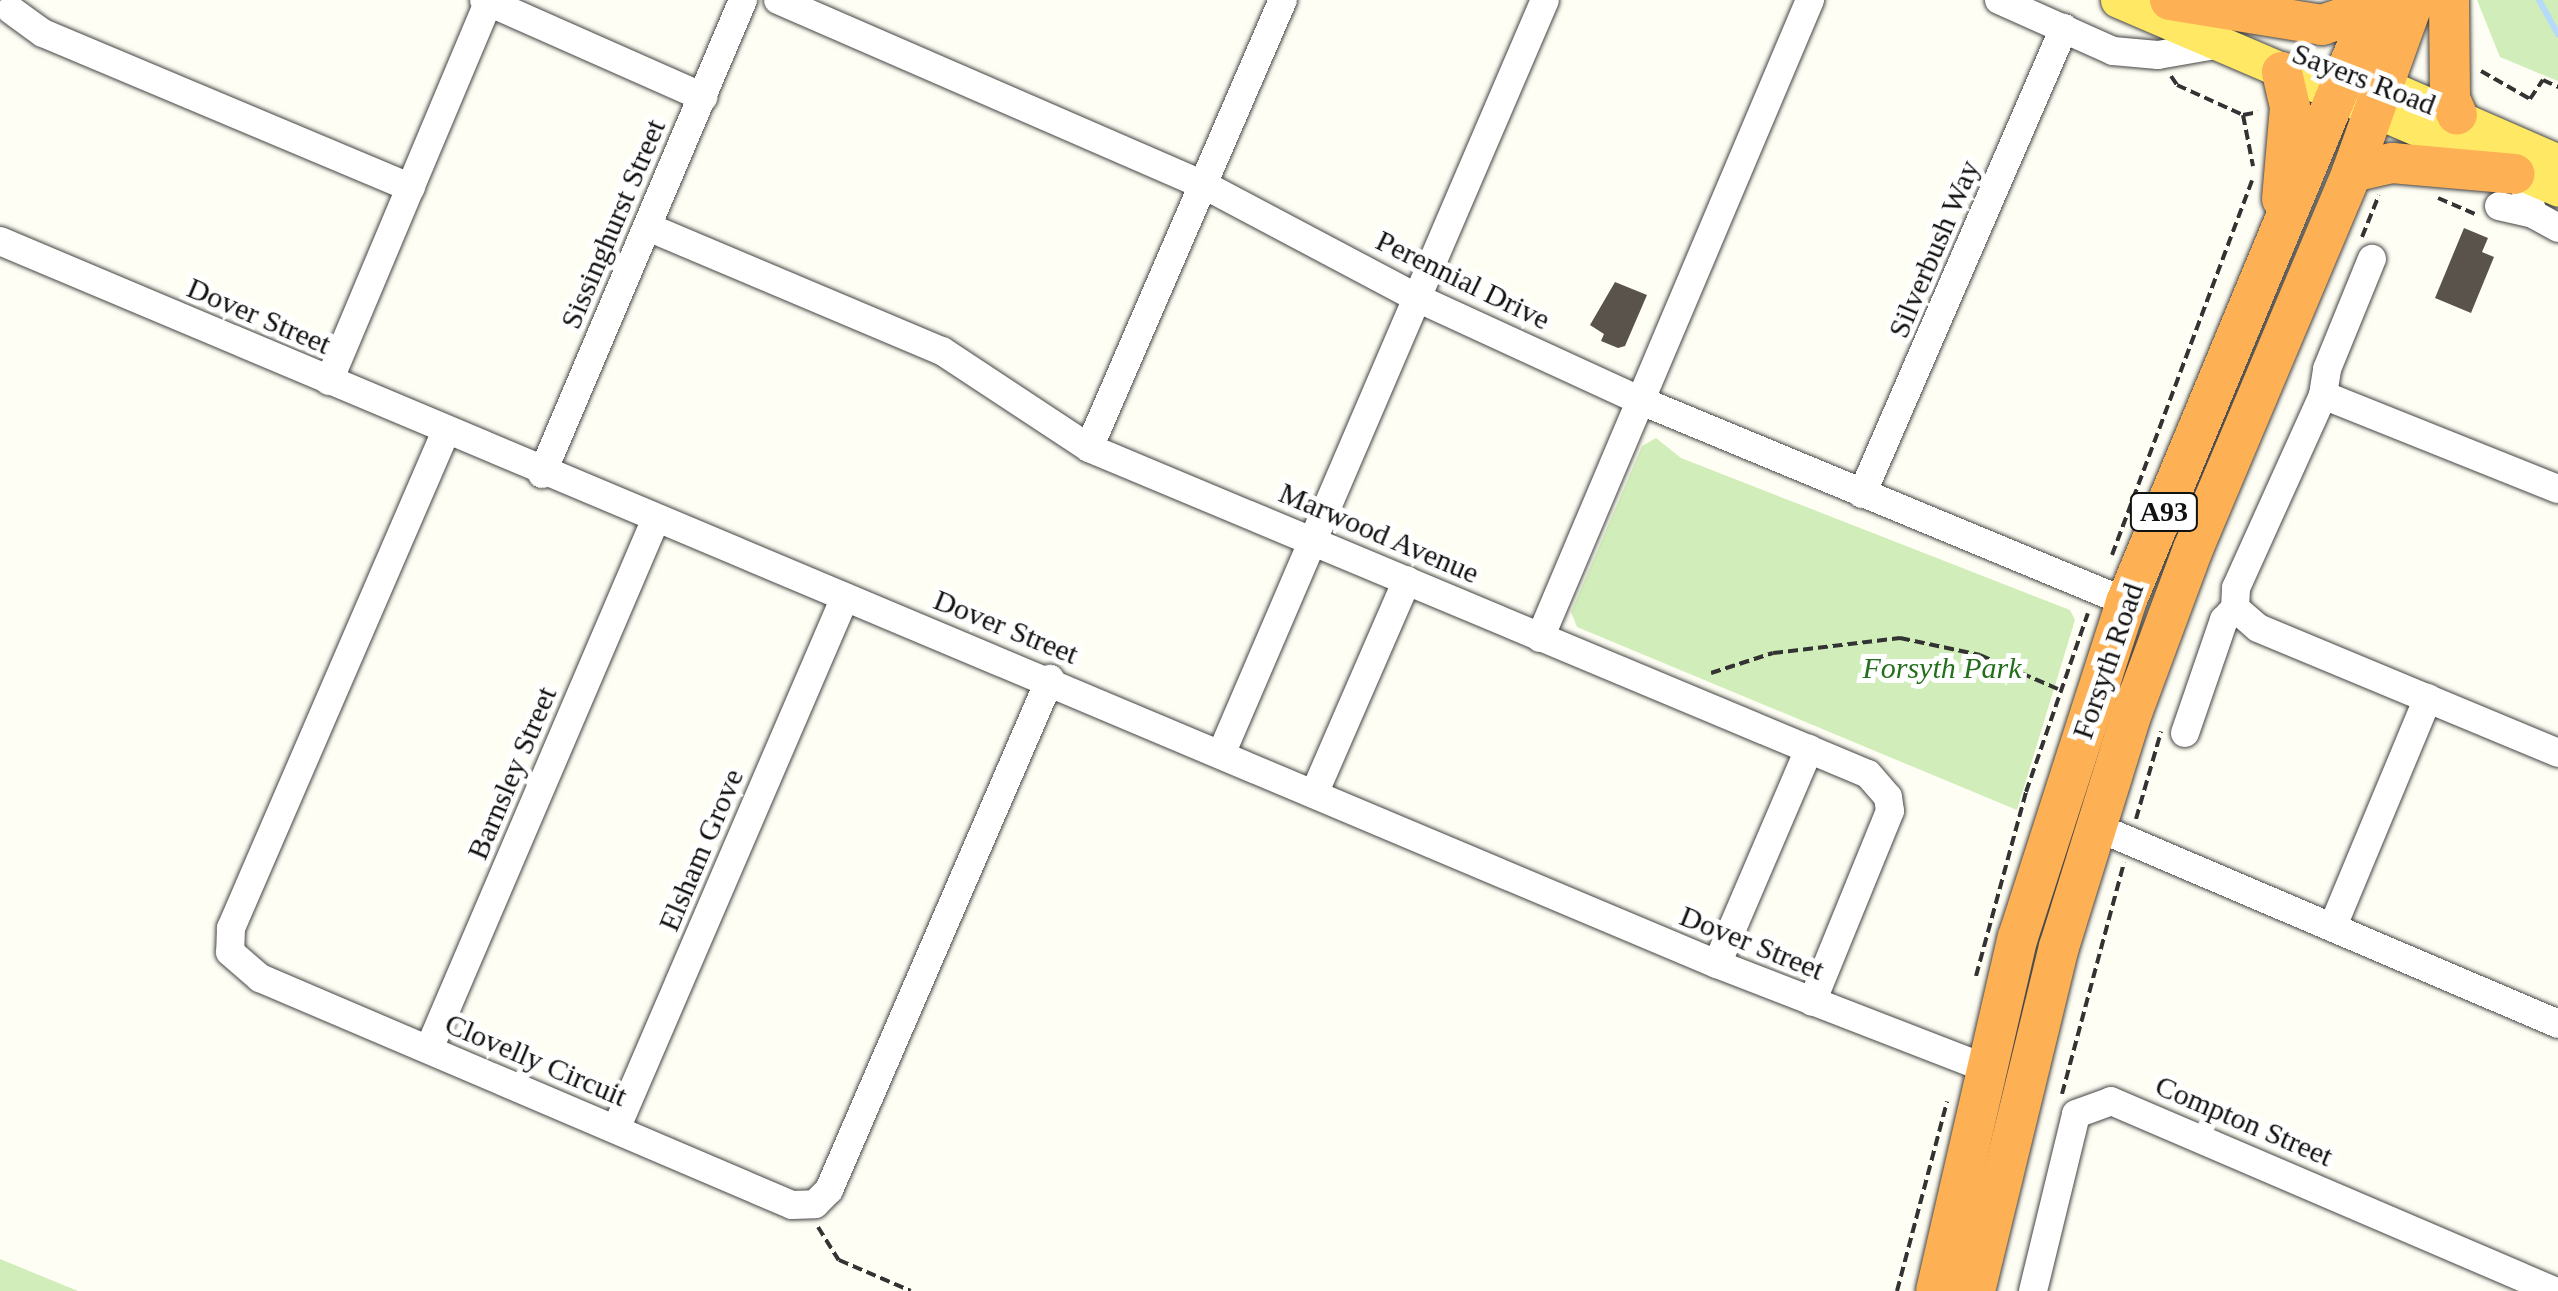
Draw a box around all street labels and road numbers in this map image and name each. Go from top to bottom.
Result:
street label: Sayers Road [2287,35,2441,123]
street label: Sissinghurst Street [553,114,673,334]
street label: Silverbush Way [1880,154,1988,344]
street label: Perennial Drive [1370,222,1556,338]
street label: Dover Street [182,270,336,362]
street label: Marwood Avenue [1273,474,1485,592]
road number: A93 [2129,489,2199,535]
street label: Forsyth Road [2065,578,2151,744]
street label: Dover Street [929,582,1083,672]
street label: Barnsley Street [459,681,565,865]
street label: Elsham Grove [651,764,751,936]
street label: Dover Street [1675,898,1829,988]
street label: Clovelly Circuit [440,1006,632,1114]
street label: Compton Street [2150,1067,2338,1175]

